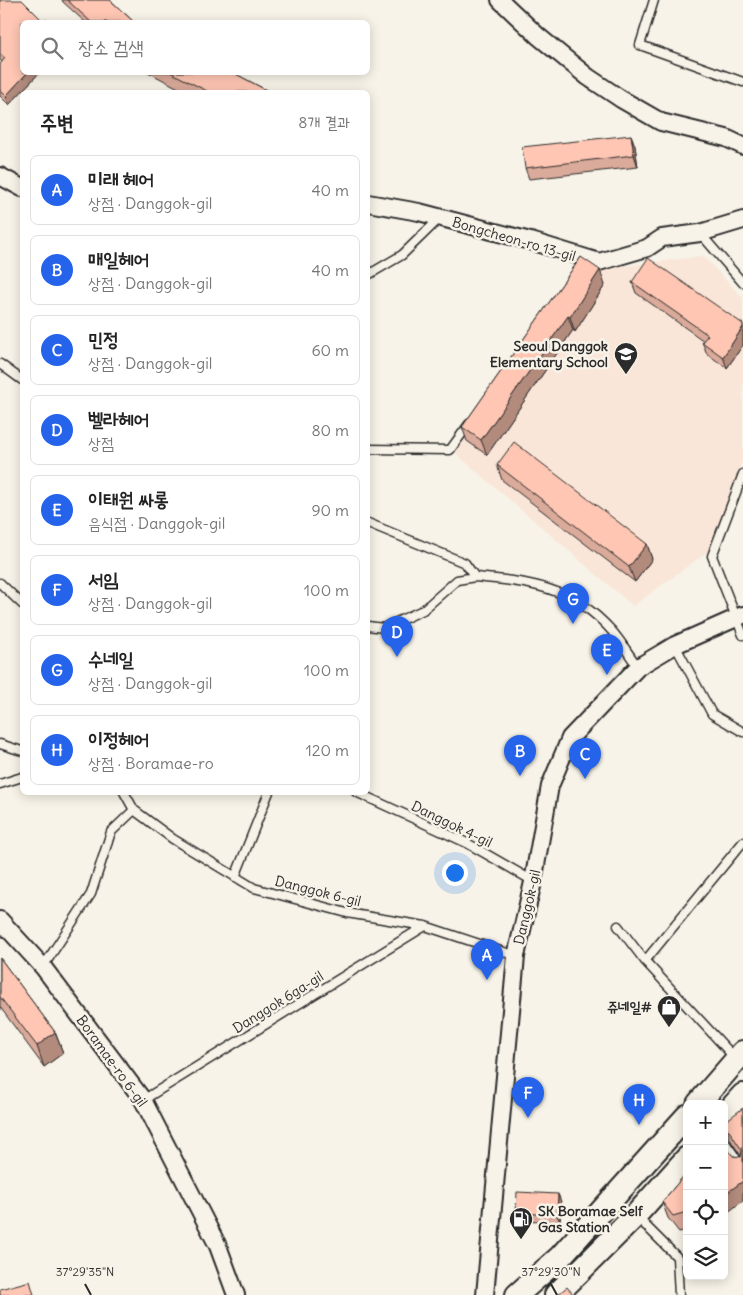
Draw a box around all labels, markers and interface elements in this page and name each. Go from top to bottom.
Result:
search box [20,20,370,75]
icon: search [38,34,66,62]
text: 장소 검색 [78,35,144,59]
text: 주변 [40,109,74,136]
text: 8개 결과 [298,112,350,132]
text: 미래 헤어 [88,167,154,191]
text: A [52,180,62,200]
text: 40 m [311,180,349,200]
text: 상점 · Danggok-gil [88,193,212,213]
street label: Bongcheon-ro 13-gil [450,213,578,265]
text: 매일헤어 [88,247,149,271]
text: B [52,260,62,280]
text: 40 m [311,260,349,280]
text: 상점 · Danggok-gil [88,273,212,293]
text: 민정 [88,327,119,351]
place label: Seoul Danggok Elementary School [490,337,608,371]
text: C [52,340,62,360]
text: 60 m [311,340,349,360]
school or university icon: Seoul Danggok Elementary School [613,341,639,375]
text: 상점 · Danggok-gil [88,353,212,373]
text: 벨라헤어 [88,407,149,431]
text: D [51,420,63,440]
text: 80 m [311,420,349,440]
text: 상점 [88,433,114,453]
text: 이태원 싸롱 [88,487,169,511]
text: E [52,500,62,520]
text: 90 m [311,500,349,520]
text: 음식점 · Danggok-gil [88,513,225,533]
text: 서임 [88,567,119,591]
text: F [52,580,62,600]
text: 100 m [304,580,349,600]
pin: G [557,583,589,624]
text: 상점 · Danggok-gil [88,593,212,613]
pin: D [381,616,413,657]
pin: E [591,634,623,675]
text: 수네일 [88,647,134,671]
text: G [51,660,63,680]
text: 100 m [304,660,349,680]
text: 상점 · Danggok-gil [88,673,212,693]
text: 이정헤어 [88,727,149,751]
pin: B [504,735,536,776]
pin: C [569,738,601,779]
text: H [51,740,63,760]
text: 120 m [306,740,349,760]
text: 상점 · Boramae-ro [88,753,214,773]
street label: Danggok 4-gil [408,797,496,851]
your location [442,860,468,886]
street label: Danggok-gil [510,868,544,946]
street label: Danggok 6-gil [273,872,363,910]
pin: A [471,939,503,980]
street label: Danggok 6ga-gil [229,967,327,1037]
shop icon: 쥬네일# [656,994,682,1028]
place label: 쥬네일# [607,998,652,1016]
street label: Boramae-ro 6-gil [73,1012,151,1110]
pin: F [512,1077,544,1118]
pin: H [623,1084,655,1125]
map controls [683,1100,728,1280]
button: + [683,1100,728,1145]
button: − [683,1145,728,1190]
button: locate [683,1190,728,1235]
place label: SK Boramae Self Gas Station [538,1202,644,1236]
fuel station icon: SK Boramae Self Gas Station [508,1206,534,1240]
button: layers [683,1235,728,1280]
text: 37°29'35"N [56,1264,114,1279]
text: 37°29'30"N [521,1264,581,1279]

